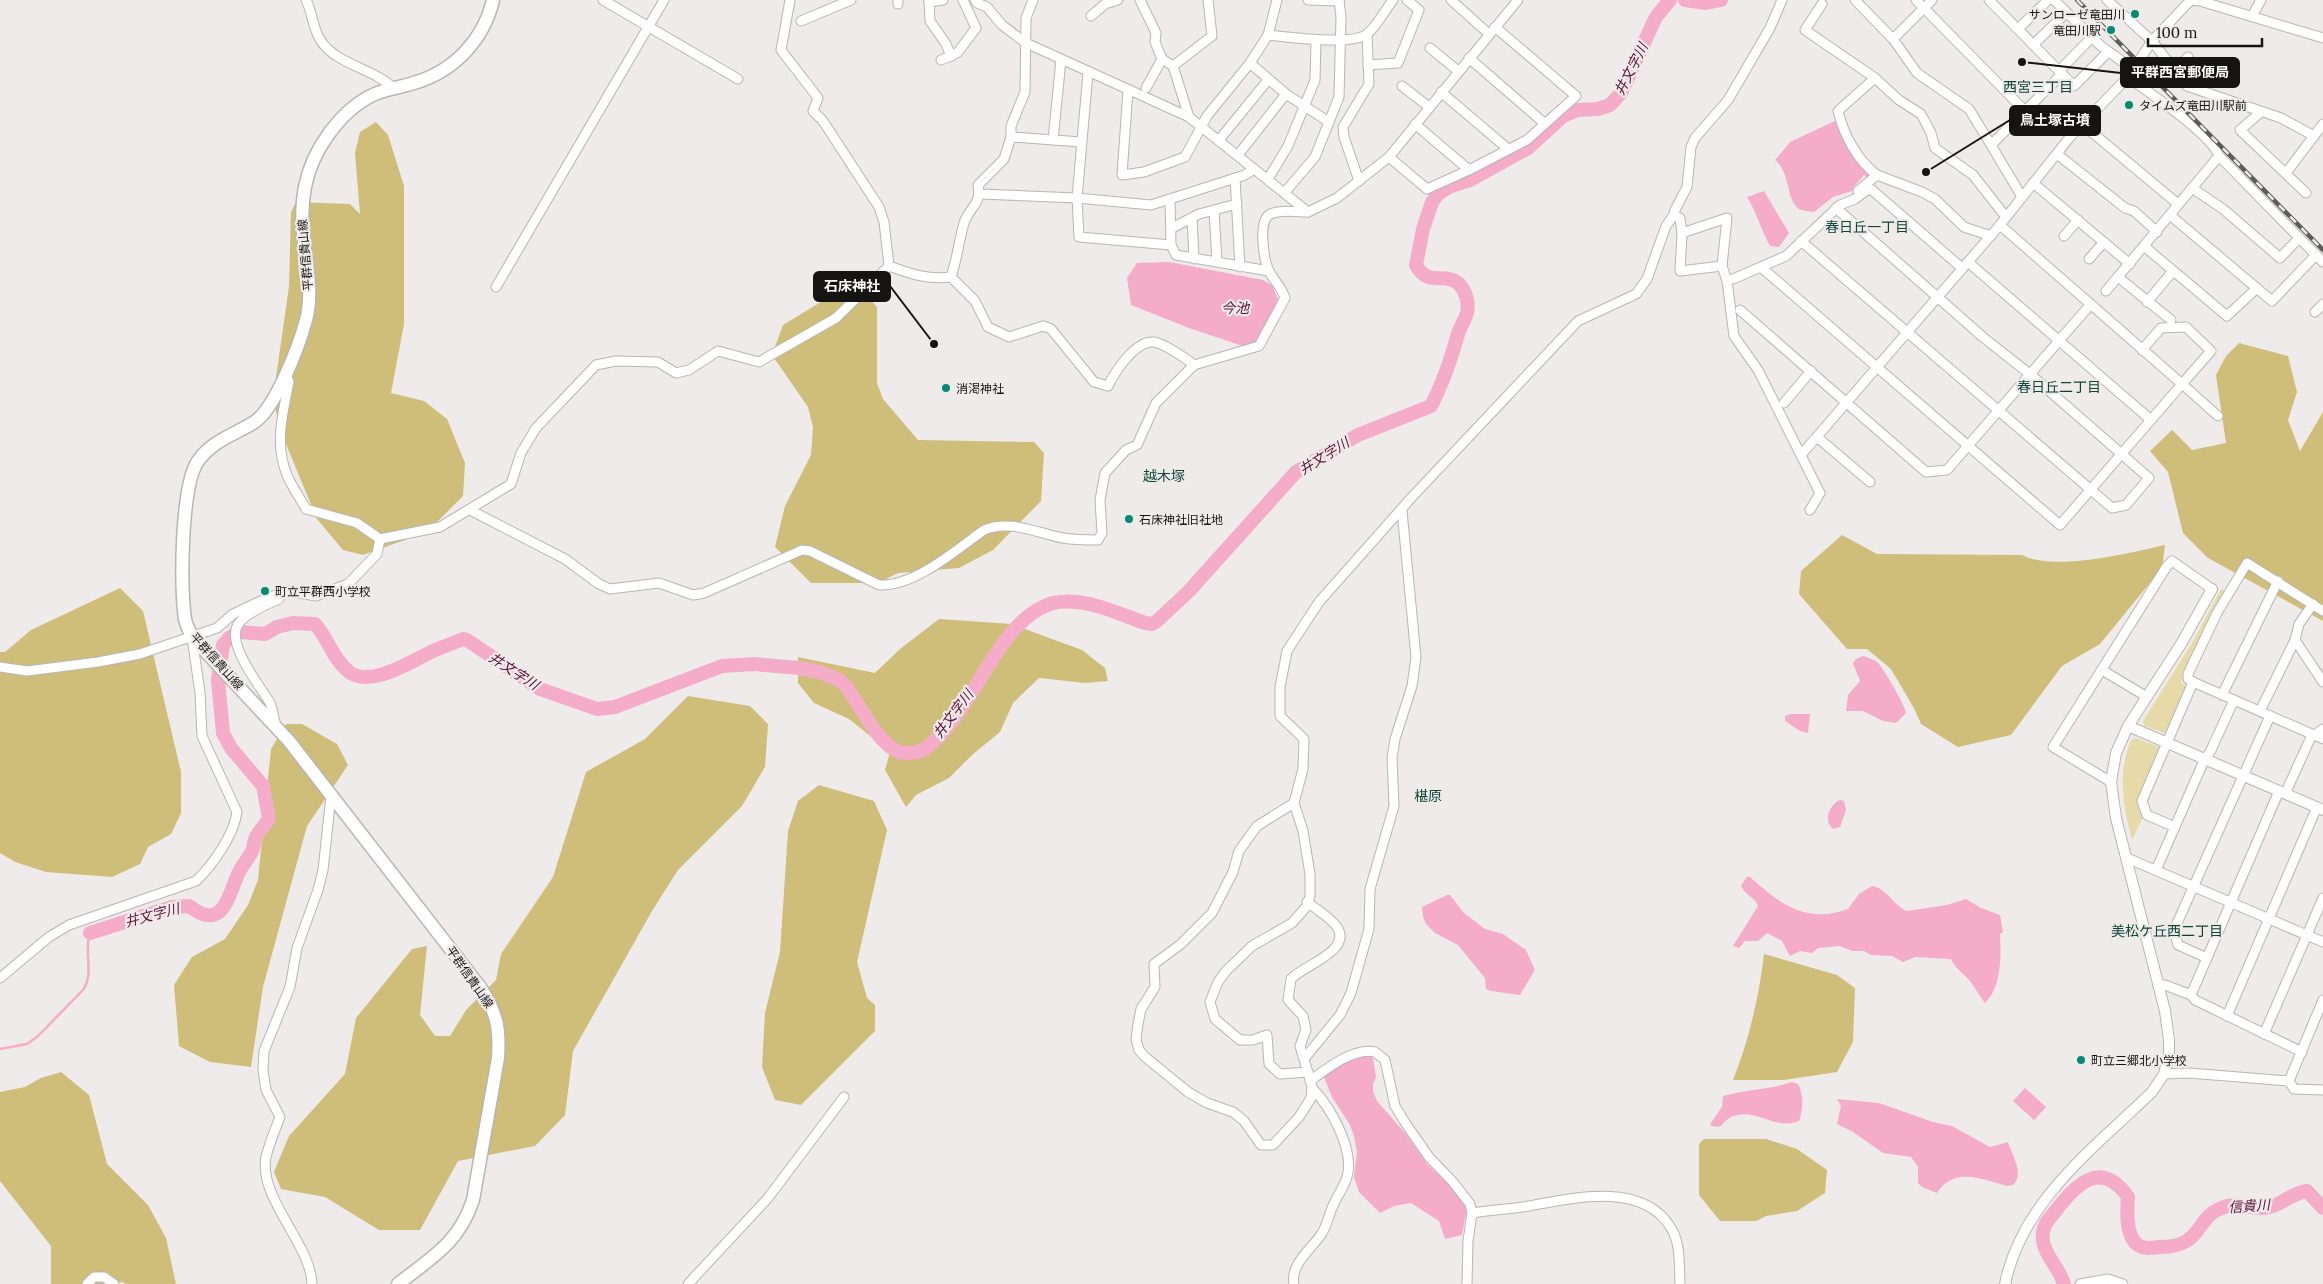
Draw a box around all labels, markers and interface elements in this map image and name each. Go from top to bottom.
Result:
place label: サンローゼ竜田川 [2029,7,2125,22]
marker: サンローゼ竜田川 [2129,8,2141,20]
scale bar [2148,15,2262,47]
place label: 竜田川駅 [2053,23,2101,38]
text: 100 m [2156,23,2197,42]
marker: 竜田川駅 [2105,24,2117,36]
water label: 井文字川 [1610,38,1653,98]
callout: 平群西宮郵便局 [2121,58,2239,87]
text: 平群西宮郵便局 [2131,63,2229,81]
district label: 西宮三丁目 [2003,78,2073,96]
place label: タイムズ竜田川駅前 [2139,98,2247,113]
marker: タイムズ竜田川駅前 [2123,99,2135,111]
callout: 鳥土塚古墳 [2010,106,2100,135]
text: 鳥土塚古墳 [2020,111,2090,129]
street label: 平群信貴山線 [294,218,316,292]
district label: 春日丘一丁目 [1825,218,1909,236]
callout: 石床神社 [814,272,890,301]
text: 石床神社 [824,277,880,295]
water label: 今池 [1221,299,1251,317]
district label: 春日丘二丁目 [2017,378,2101,396]
place label: 消渇神社 [956,381,1004,396]
marker: 消渇神社 [940,382,952,394]
water label: 井文字川 [1295,432,1354,478]
district label: 越木塚 [1143,467,1185,485]
place label: 石床神社旧社地 [1139,512,1223,527]
marker: 石床神社旧社地 [1123,513,1135,525]
place label: 町立平群西小学校 [275,584,371,599]
marker: 町立平群西小学校 [259,585,271,597]
street label: 平群信貴山線 [187,629,247,693]
water label: 井文字川 [486,648,544,695]
water label: 井文字川 [929,685,978,742]
district label: 椹原 [1414,787,1442,805]
water label: 井文字川 [123,899,183,931]
district label: 美松ケ丘西二丁目 [2111,922,2223,940]
street label: 平群信貴山線 [443,943,497,1011]
place label: 町立三郷北小学校 [2091,1053,2187,1068]
marker: 町立三郷北小学校 [2075,1054,2087,1066]
water label: 信貴川 [2227,1195,2273,1216]

